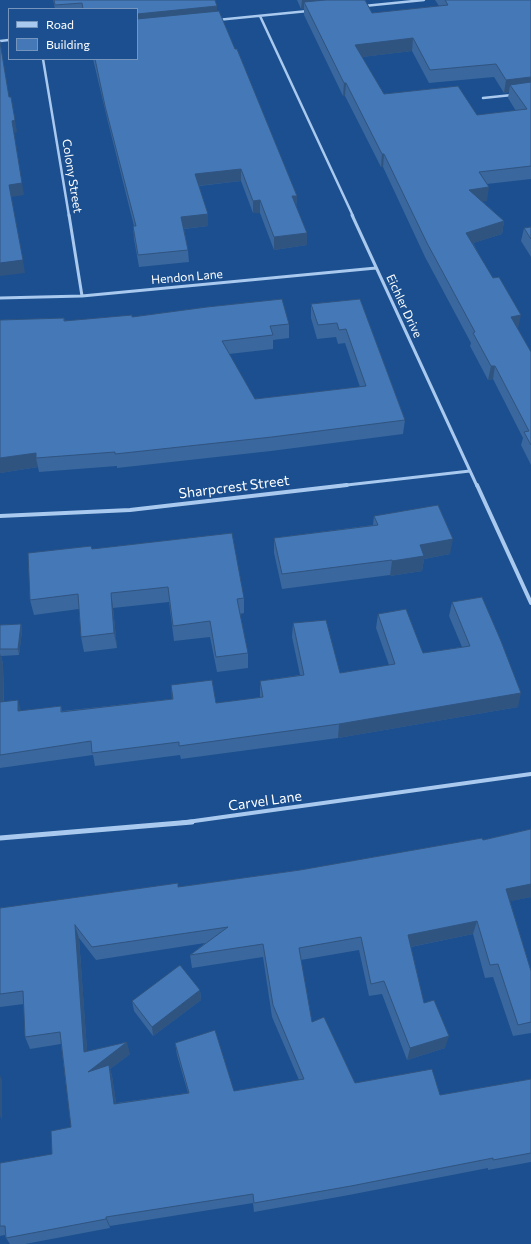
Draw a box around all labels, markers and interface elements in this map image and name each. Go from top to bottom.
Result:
legend [8,8,138,60]
text: Road [46,17,74,31]
text: Building [46,37,90,51]
street label: Colony Street [59,138,85,214]
street label: Hendon Lane [151,267,223,287]
street label: Eichler Drive [383,272,425,340]
street label: Sharpcrest Street [178,472,290,502]
street label: Carvel Lane [227,788,303,814]

